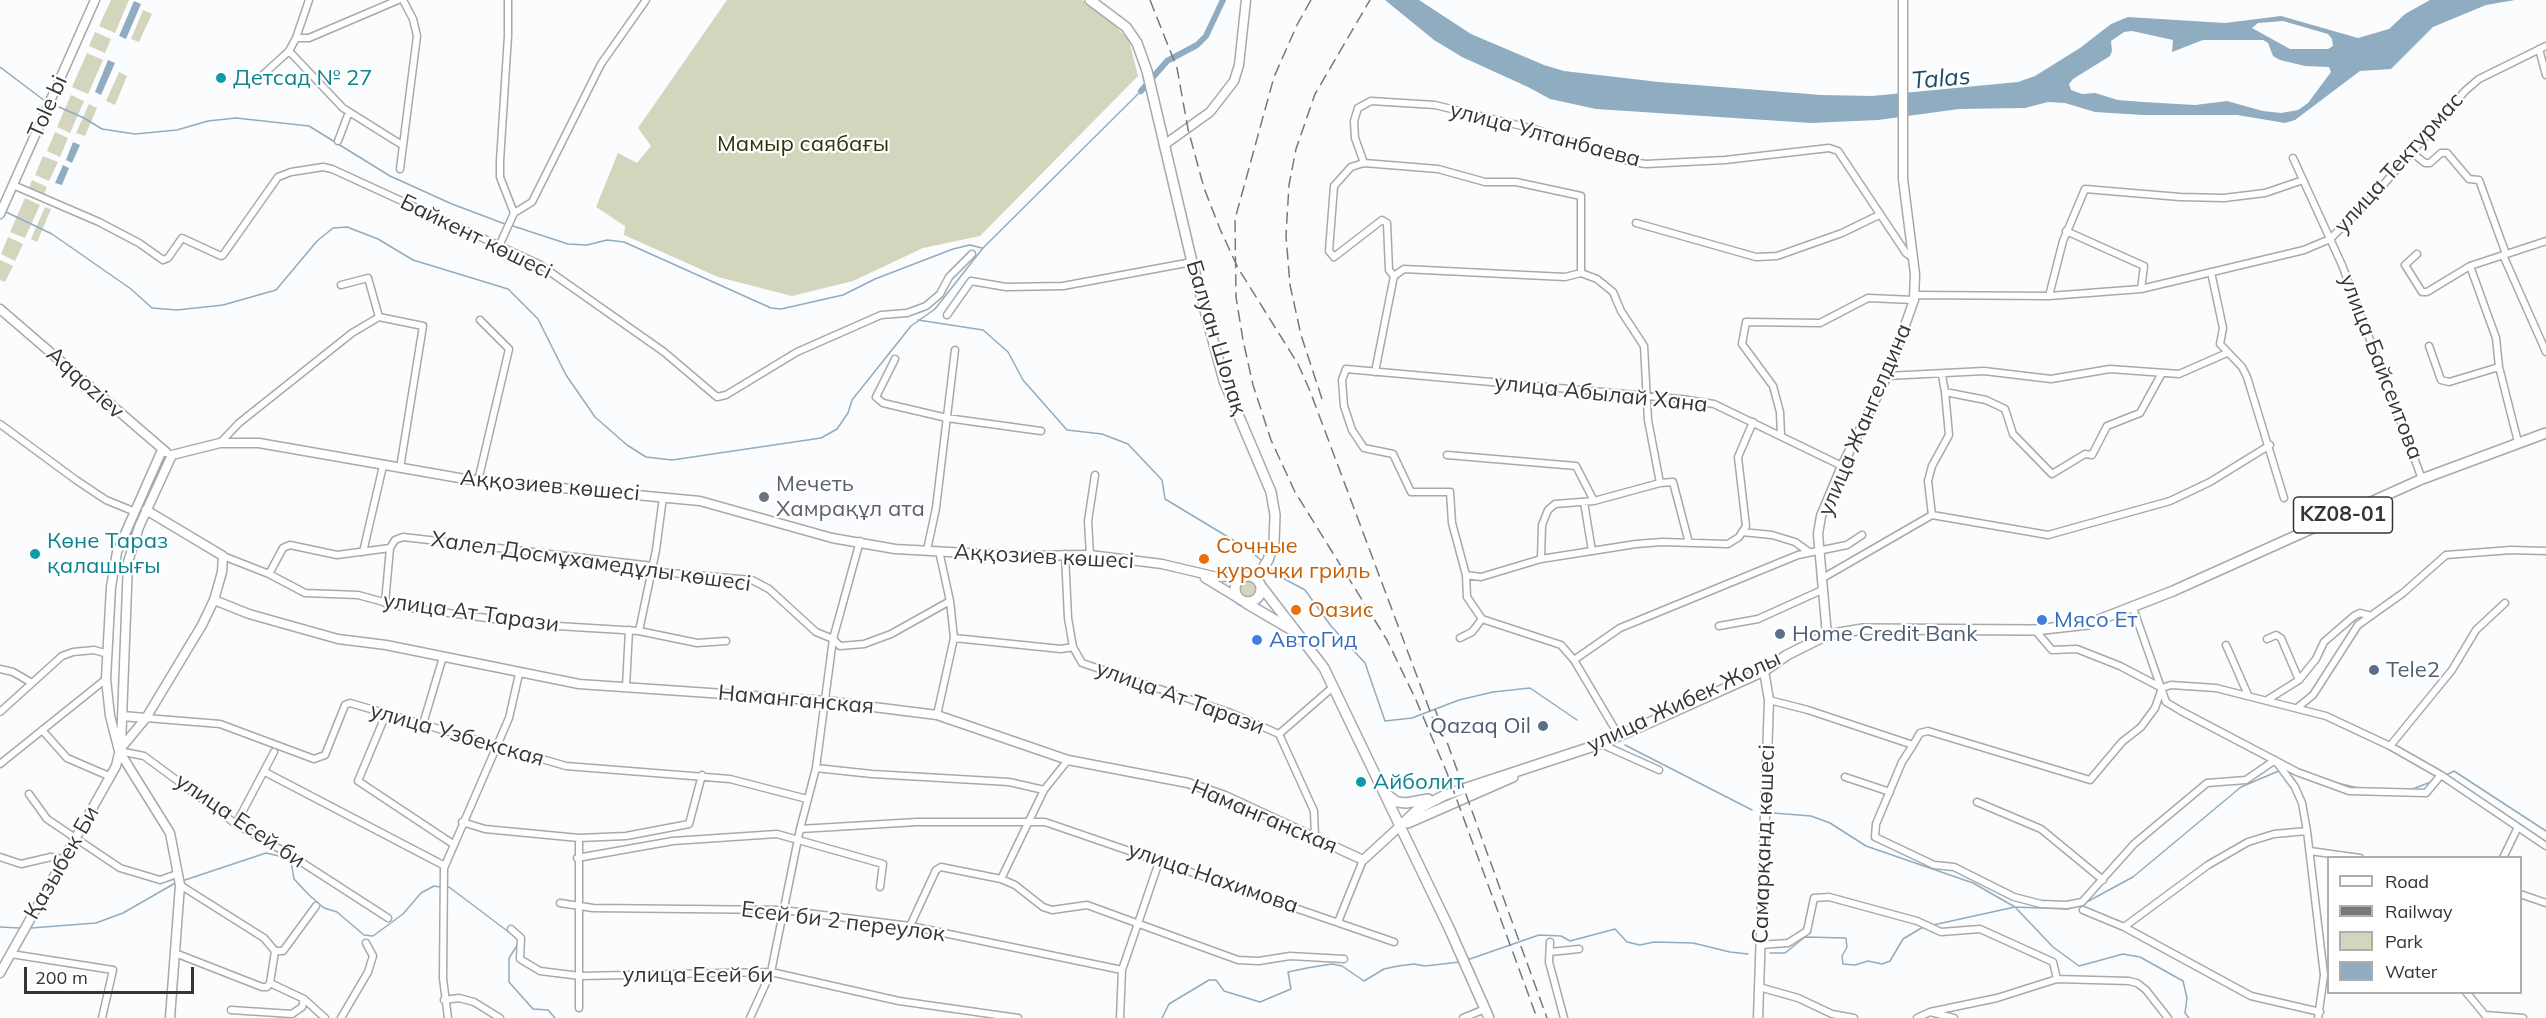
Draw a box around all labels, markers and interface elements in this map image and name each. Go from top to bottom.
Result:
water label: Talas [1910,62,1972,96]
place label: Детсад № 27 [233,65,372,91]
marker: Детсад № 27 [214,71,228,85]
street label: Tole bi [23,72,73,142]
street label: улица Тектурмас [2329,87,2469,239]
street label: улица Ултанбаева [1447,97,1643,173]
park label: Мамыр саябағы [717,131,889,157]
street label: Байкент көшесі [396,189,556,285]
street label: Балуан Шолақ [1180,257,1252,419]
street label: улица Байсеитова [2334,271,2428,463]
street label: улица Жангелдина [1813,320,1917,520]
street label: Aqqoziev [41,341,129,425]
street label: улица Абылай Хана [1493,370,1709,418]
street label: Аққозиев көшесі [459,465,641,507]
place label: Мечеть Хамрақұл ата [776,471,925,522]
marker: Мечеть Хамрақұл ата [757,490,771,504]
road number: KZ08-01 [2294,497,2392,533]
street label: Халел Досмұхамедұлы көшесі [429,526,753,598]
place label: Көне Тараз қалашығы [47,528,168,580]
place label: Сочные курочки гриль [1216,533,1370,584]
street label: Аққозиев көшесі [953,539,1135,575]
marker: Көне Тараз қалашығы [28,547,42,561]
marker: Сочные курочки гриль [1197,552,1211,566]
street label: улица Ат Тарази [381,588,561,638]
place label: Оазис [1308,597,1374,623]
marker: Оазис [1289,603,1303,617]
place label: Мясо Ет [2054,607,2138,633]
marker: Мясо Ет [2035,613,2049,627]
place label: Home Credit Bank [1792,621,1978,647]
place label: АвтоГид [1269,627,1357,653]
marker: Home Credit Bank [1773,627,1787,641]
marker: АвтоГид [1250,633,1264,647]
street label: улица Жибек Жолы [1583,645,1785,759]
street label: улица Ат Тарази [1092,655,1268,741]
place label: Tele2 [2386,657,2440,683]
marker: Tele2 [2367,663,2381,677]
street label: Наманганская [717,680,875,720]
street label: улица Узбекская [367,697,547,773]
place label: Qazaq Oil [1430,713,1531,739]
marker: Qazaq Oil [1536,719,1550,733]
street label: Самарқанд көшесі [1747,744,1781,944]
street label: улица Есей би [170,768,310,874]
place label: Айболит [1373,769,1464,795]
street label: Наманганская [1187,774,1341,860]
marker: Айболит [1354,775,1368,789]
street label: Қазыбек Би [19,802,105,924]
street label: улица Нахимова [1124,836,1302,920]
legend [2327,856,2522,994]
text: Road [2385,870,2429,893]
street label: Есей би 2 переулок [740,896,946,948]
text: Railway [2385,900,2453,923]
text: Park [2385,930,2423,953]
scale bar [27,955,196,993]
text: Water [2385,960,2437,983]
street label: улица Есей би [623,962,773,988]
text: 200 m [35,966,88,989]

